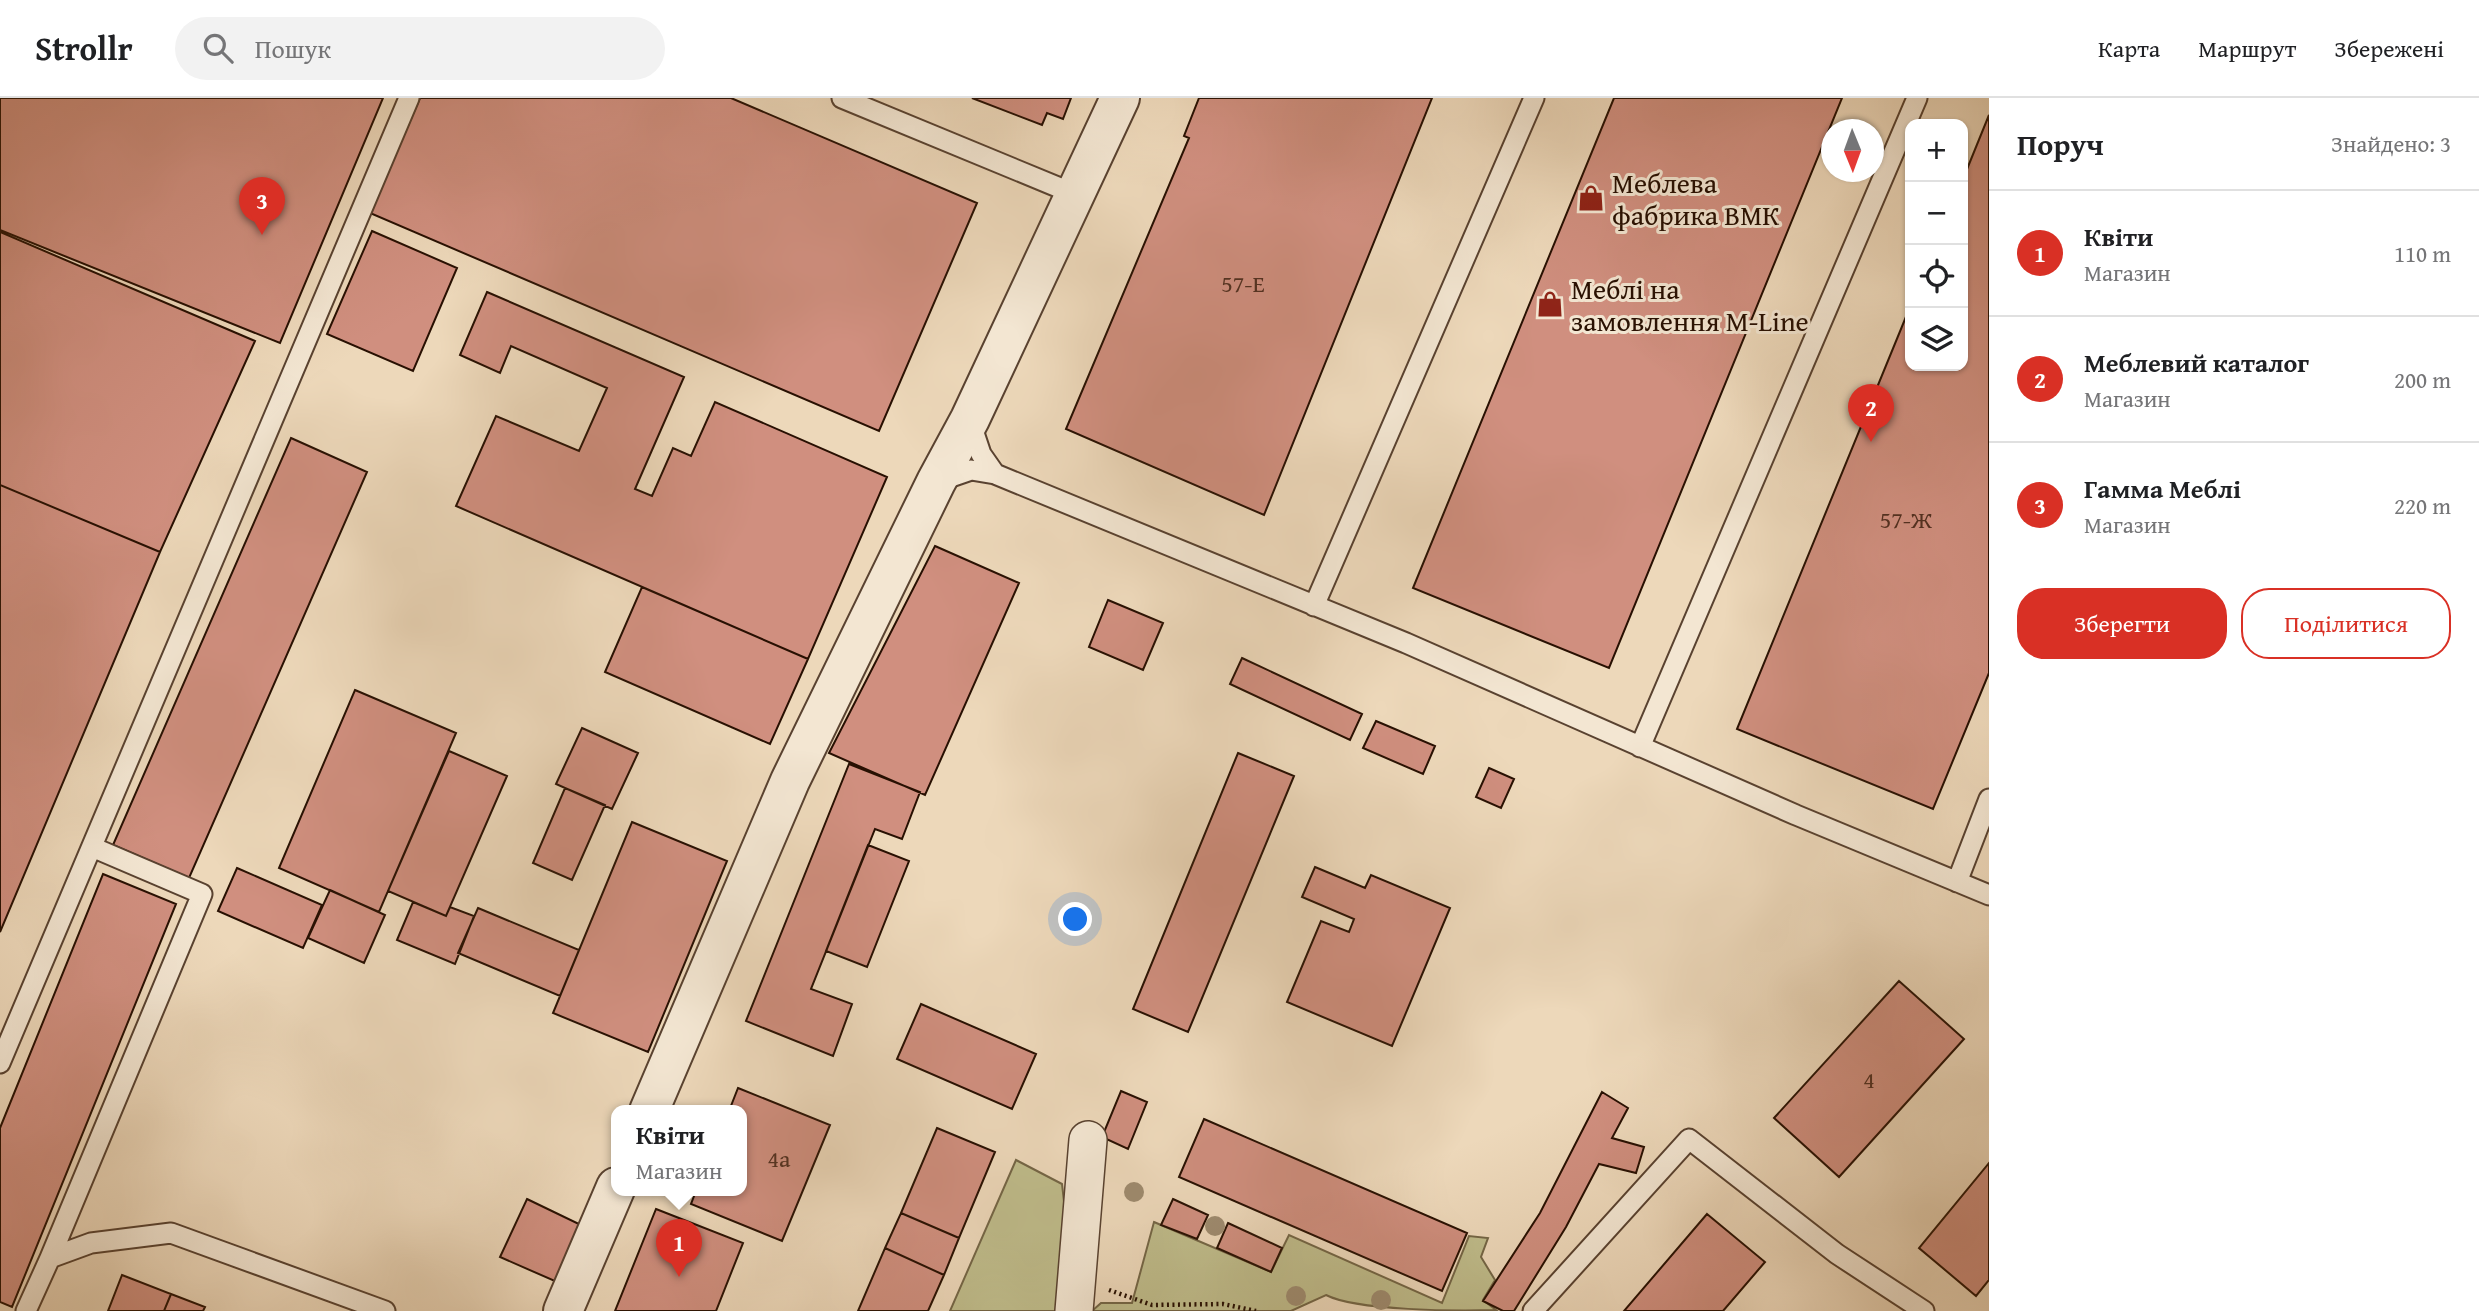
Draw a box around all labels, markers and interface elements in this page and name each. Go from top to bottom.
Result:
search box [175,17,665,80]
text: Strollr [35,24,133,72]
icon: search [199,29,237,67]
text: Пошук [255,29,331,68]
text: Карта [2098,31,2160,66]
text: Маршрут [2198,31,2296,66]
text: Збережені [2334,31,2444,66]
north arrow [1821,119,1884,182]
map controls [1905,119,1968,371]
button: + [1905,119,1968,182]
text: Поруч [2017,122,2104,166]
text: Знайдено: 3 [2331,127,2451,160]
place label: Меблева фабрика ВМК [1612,162,1779,235]
pin: 3 [239,177,285,235]
button: − [1905,182,1968,245]
shop icon: Меблева фабрика ВМК [1576,183,1606,213]
text: Квіти [2084,217,2153,256]
text: 1 [2034,237,2046,270]
text: 110 m [2394,237,2451,270]
button: locate [1905,245,1968,308]
text: Магазин [2084,256,2171,289]
house number: 57-Е [1221,266,1265,301]
place label: Меблі на замовлення M-Line [1571,268,1809,341]
shop icon: Меблі на замовлення M-Line [1535,289,1565,319]
button: layers [1905,308,1968,371]
text: Меблевий каталог [2084,343,2309,382]
text: 2 [2034,363,2046,396]
text: 200 m [2394,363,2451,396]
text: Магазин [2084,382,2171,415]
pin: 2 [1848,384,1894,442]
text: Гамма Меблі [2084,469,2241,508]
text: 3 [2034,489,2046,522]
text: 220 m [2394,489,2451,522]
house number: 57-Ж [1880,502,1933,537]
text: Магазин [2084,508,2171,541]
button: Зберегти [2017,588,2227,659]
button: Поділитися [2241,588,2451,659]
your location [1058,902,1092,936]
house number: 4 [1863,1062,1875,1097]
popup [611,1105,747,1196]
text: Квіти [636,1115,705,1154]
house number: 4а [768,1141,791,1176]
text: Магазин [636,1154,722,1187]
pin: 1 [656,1219,702,1277]

